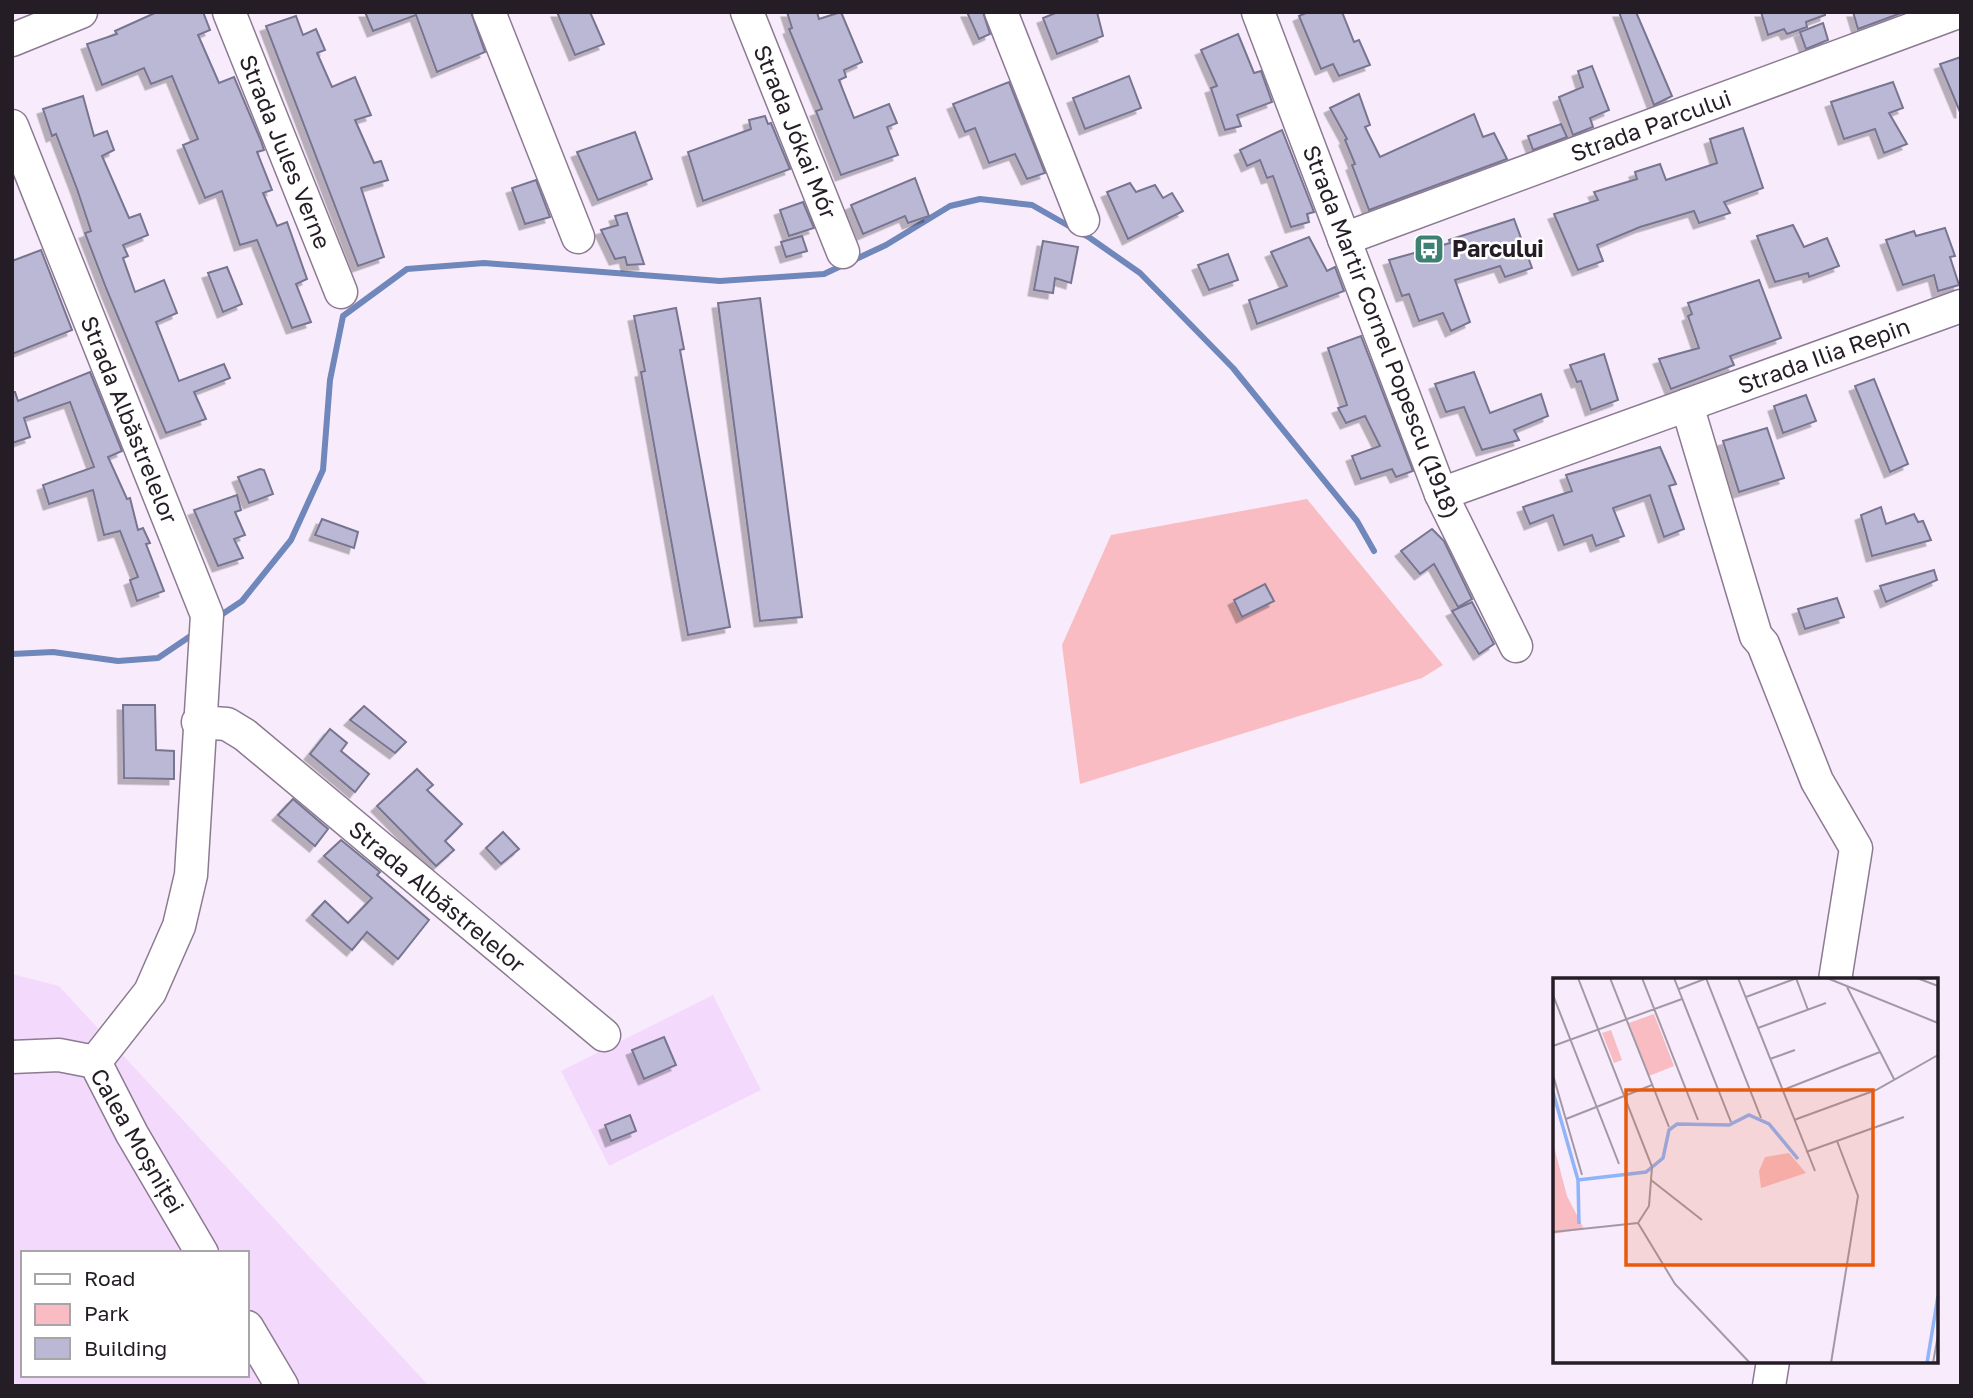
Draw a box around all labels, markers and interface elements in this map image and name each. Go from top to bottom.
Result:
street label: Strada Jókai Mór [748,41,844,223]
street label: Strada Jules Verne [234,50,338,253]
street label: Strada Parcului [1567,83,1735,167]
street label: Strada Martir Cornel Popescu (1918) [1298,141,1466,522]
bus stop icon: Parcului [1412,232,1446,266]
place label: Parcului [1452,234,1544,262]
street label: Strada Ilia Repin [1734,311,1913,399]
street label: Strada Albăstrelelor [75,312,184,528]
street label: Strada Albăstrelelor [344,814,531,978]
inset map [1553,978,1938,1363]
street label: Calea Moșniței [84,1063,191,1218]
legend [21,1251,248,1377]
text: Road [84,1265,135,1291]
text: Park [84,1300,130,1326]
text: Building [84,1335,167,1361]

